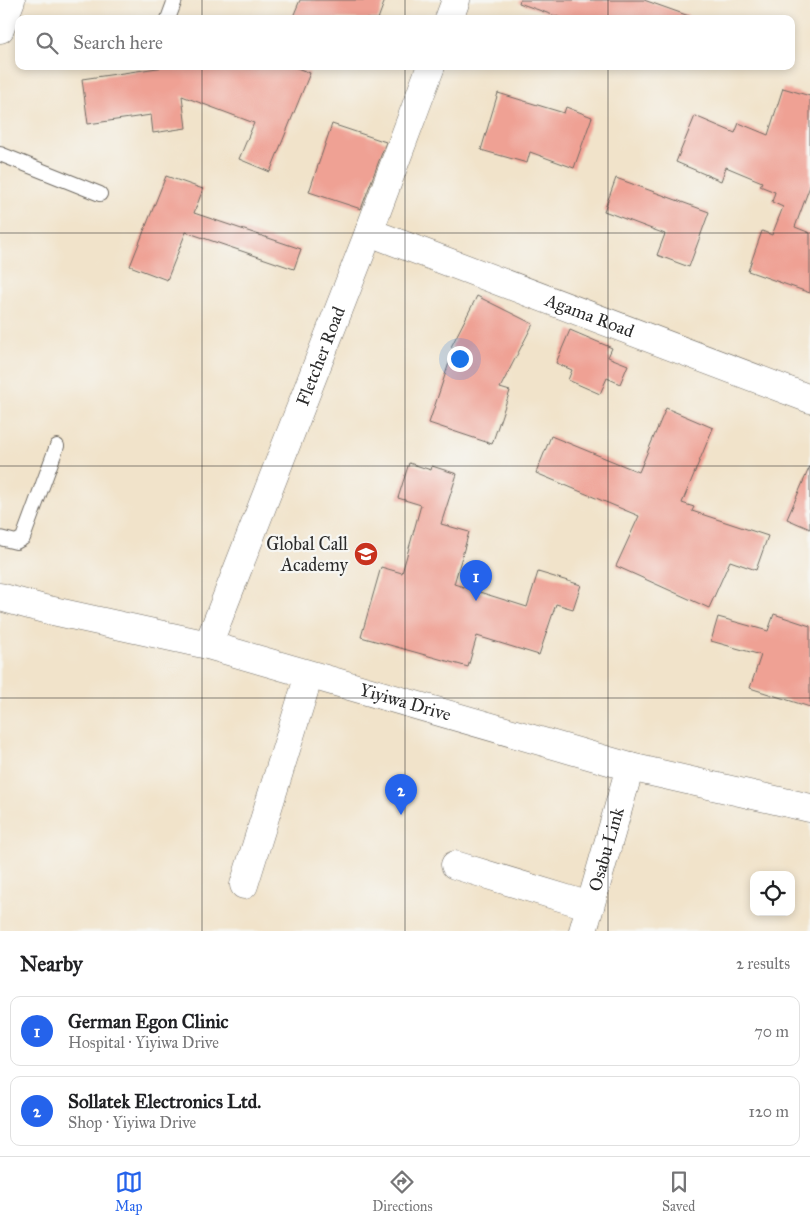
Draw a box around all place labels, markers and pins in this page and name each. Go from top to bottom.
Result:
place label: Global Call Academy [266,533,349,576]
school or university icon: Global Call Academy [353,541,379,567]
pin: 1 [460,560,492,601]
pin: 2 [385,774,417,815]

